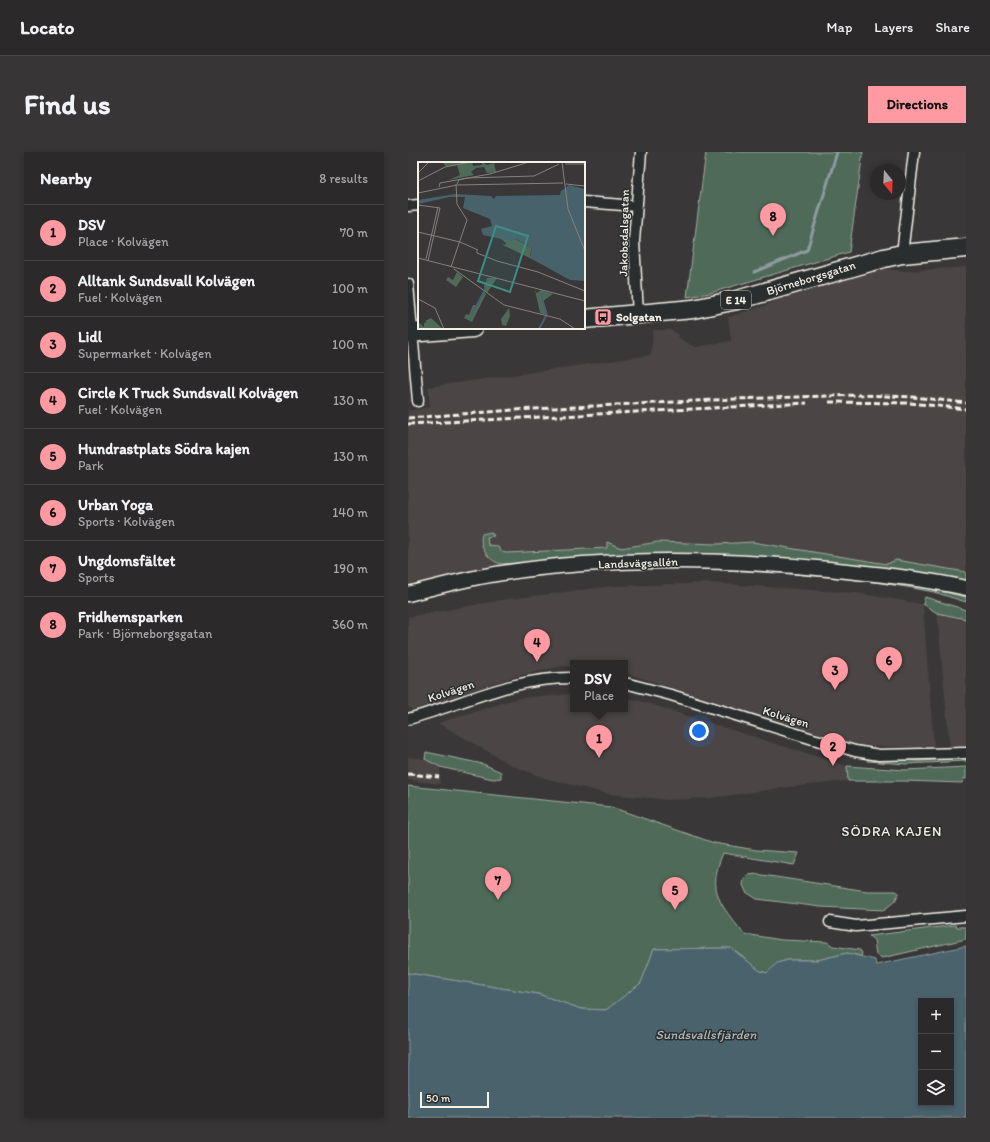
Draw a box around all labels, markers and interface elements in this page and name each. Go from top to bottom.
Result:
text: Locato [20,16,74,39]
text: Map [827,19,852,36]
text: Layers [874,19,913,36]
text: Share [935,19,970,36]
button: Directions [868,86,966,123]
text: Find us [24,87,111,121]
inset map [418,162,585,329]
north arrow [870,164,906,200]
text: Nearby [40,168,92,188]
text: 8 results [319,171,368,186]
street label: Jakobsdalsgatan [616,189,632,277]
pin: 8 [760,203,786,236]
text: DSV [78,216,105,234]
text: 1 [50,225,56,240]
text: 70 m [340,225,368,240]
text: Place · Kolvägen [78,234,168,249]
street label: Björneborgsgatan [765,258,857,298]
text: Alltank Sundsvall Kolvägen [78,272,255,290]
text: 2 [50,281,56,296]
text: 100 m [332,281,368,296]
text: Fuel · Kolvägen [78,290,162,305]
road number: E 14 [721,291,751,309]
bus stop icon: Solgatan [593,307,613,327]
place label: Solgatan [616,310,662,325]
text: Lidl [78,328,102,346]
text: 3 [49,337,57,352]
text: 100 m [332,337,368,352]
text: Supermarket · Kolvägen [78,346,212,361]
text: Circle K Truck Sundsvall Kolvägen [78,384,298,402]
text: 4 [49,393,57,408]
text: 130 m [333,393,368,408]
text: Fuel · Kolvägen [78,402,162,417]
text: Hundrastplats Södra kajen [78,440,250,458]
text: 5 [50,449,56,464]
text: 130 m [333,449,368,464]
text: Park [78,458,104,473]
text: Urban Yoga [78,496,153,514]
text: 6 [50,505,56,520]
text: 140 m [332,505,368,520]
text: Sports · Kolvägen [78,514,175,529]
text: Ungdomsfältet [78,552,175,570]
street label: Landsvägsallén [598,555,678,571]
text: 7 [50,561,56,576]
text: 190 m [333,561,368,576]
text: Sports [78,570,114,585]
text: Fridhemsparken [78,608,183,626]
text: 8 [49,617,57,632]
text: 360 m [332,617,368,632]
text: Park · Björneborgsgatan [78,626,212,641]
pin: 4 [524,629,550,662]
pin: 6 [876,647,902,680]
pin: 3 [822,657,848,690]
popup [570,660,628,712]
text: DSV [584,670,611,688]
street label: Kolvägen [426,677,476,705]
text: Place [584,688,614,703]
street label: Kolvägen [761,703,811,731]
your location [689,721,709,741]
pin: 1 [586,725,612,758]
pin: 2 [820,733,846,766]
district label: SÖDRA KAJEN [842,823,942,840]
pin: 7 [485,867,511,900]
pin: 5 [662,877,688,910]
map controls [918,998,954,1106]
button: + [918,998,954,1034]
water label: Sundsvallsfjärden [656,1027,757,1042]
button: − [918,1034,954,1070]
button: layers [918,1070,954,1106]
scale bar [420,1090,489,1109]
text: 50 m [426,1092,450,1105]

